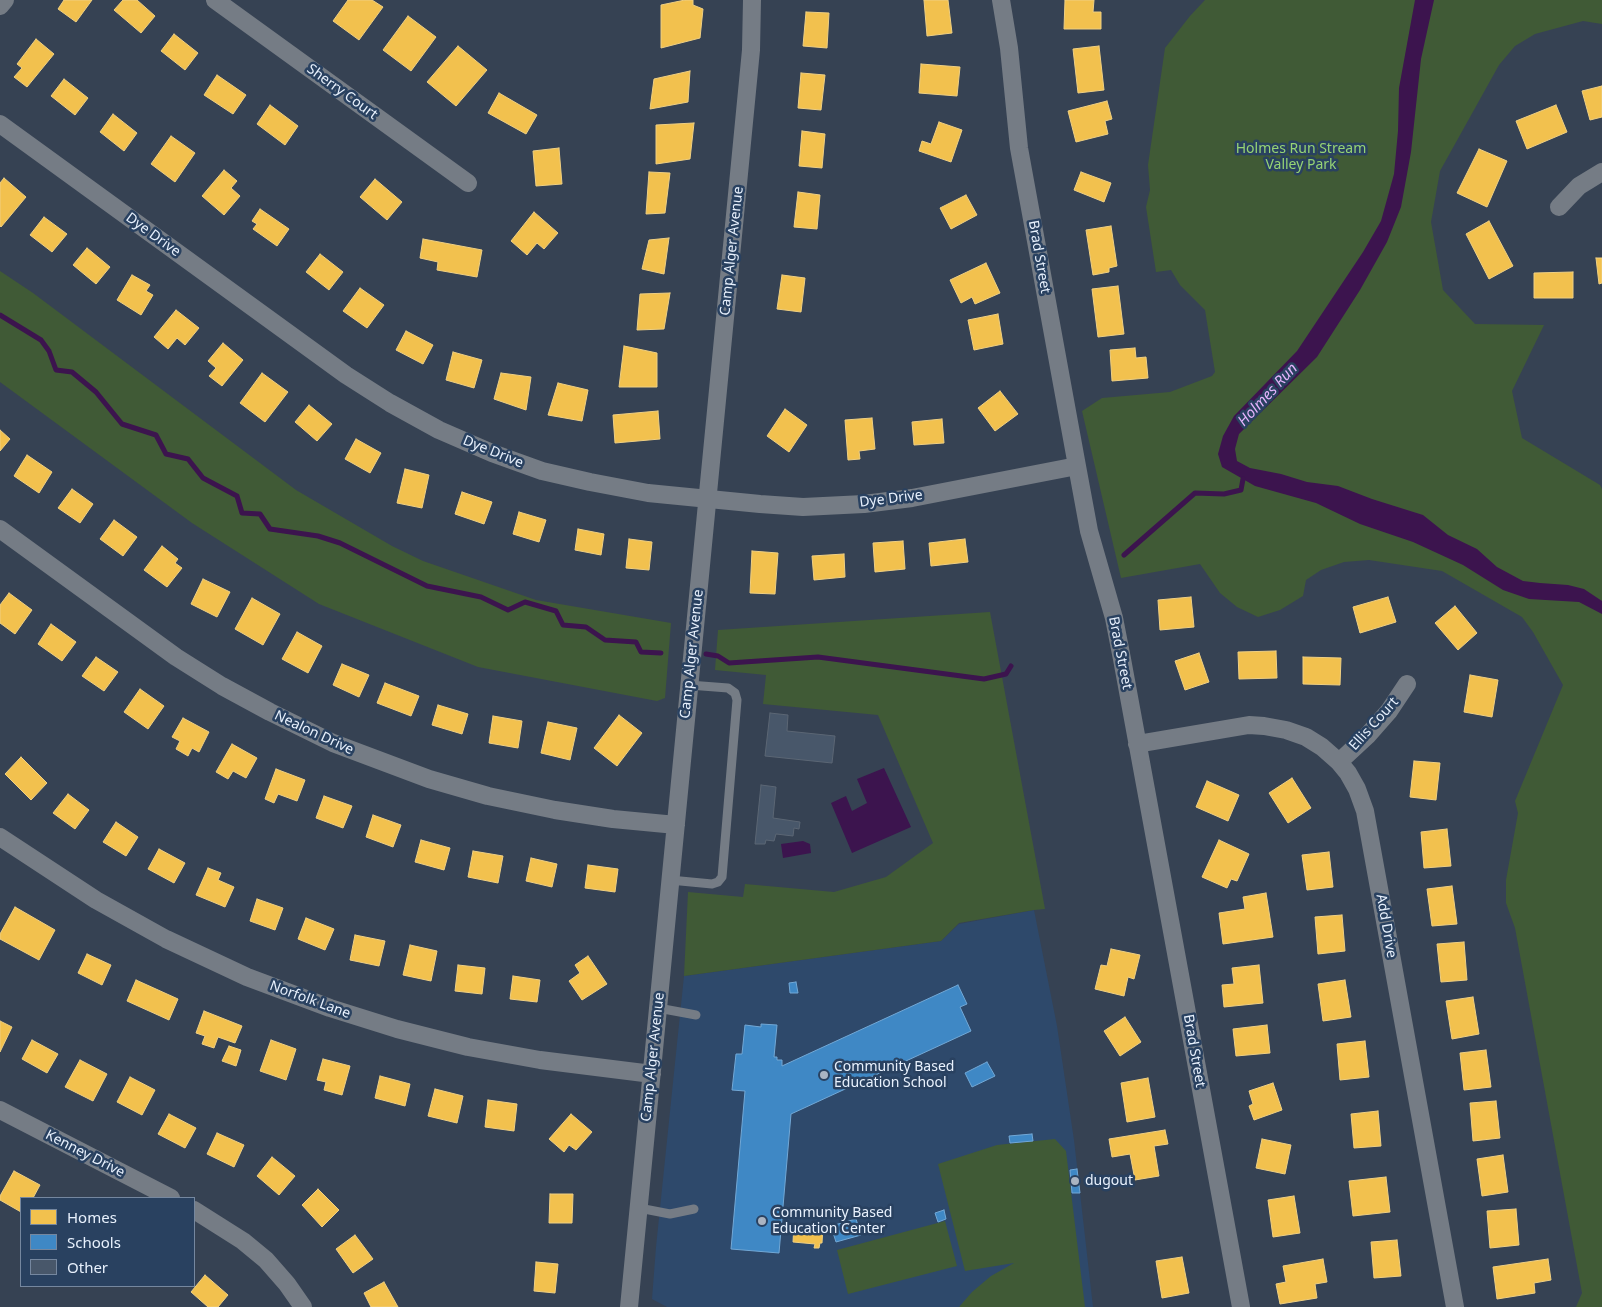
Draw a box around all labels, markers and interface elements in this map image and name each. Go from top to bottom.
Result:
street label: Sherry Court [303,61,381,123]
park label: Holmes Run Stream Valley Park [1236,141,1366,174]
street label: Camp Alger Avenue [717,186,747,316]
street label: Dye Drive [122,210,184,260]
street label: Brad Street [1024,219,1054,295]
water label: Holmes Run [1234,360,1302,430]
street label: Dye Drive [460,432,526,472]
street label: Dye Drive [858,487,924,511]
street label: Camp Alger Avenue [677,589,707,719]
street label: Brad Street [1105,615,1135,691]
street label: Ellis Court [1346,694,1402,754]
street label: Nealon Drive [272,707,356,759]
street label: Add Drive [1372,893,1400,959]
street label: Norfolk Lane [267,978,353,1022]
street label: Camp Alger Avenue [638,992,668,1122]
street label: Brad Street [1179,1013,1209,1089]
place label: Community Based Education School [834,1059,954,1092]
marker: Community Based Education School [818,1069,830,1081]
street label: Kenney Drive [42,1127,128,1181]
place label: dugout [1085,1173,1133,1189]
marker: dugout [1069,1175,1081,1187]
legend [20,1197,195,1287]
place label: Community Based Education Center [772,1205,892,1238]
text: Homes [67,1207,117,1227]
marker: Community Based Education Center [756,1215,768,1227]
text: Schools [67,1232,121,1252]
text: Other [67,1257,108,1277]

